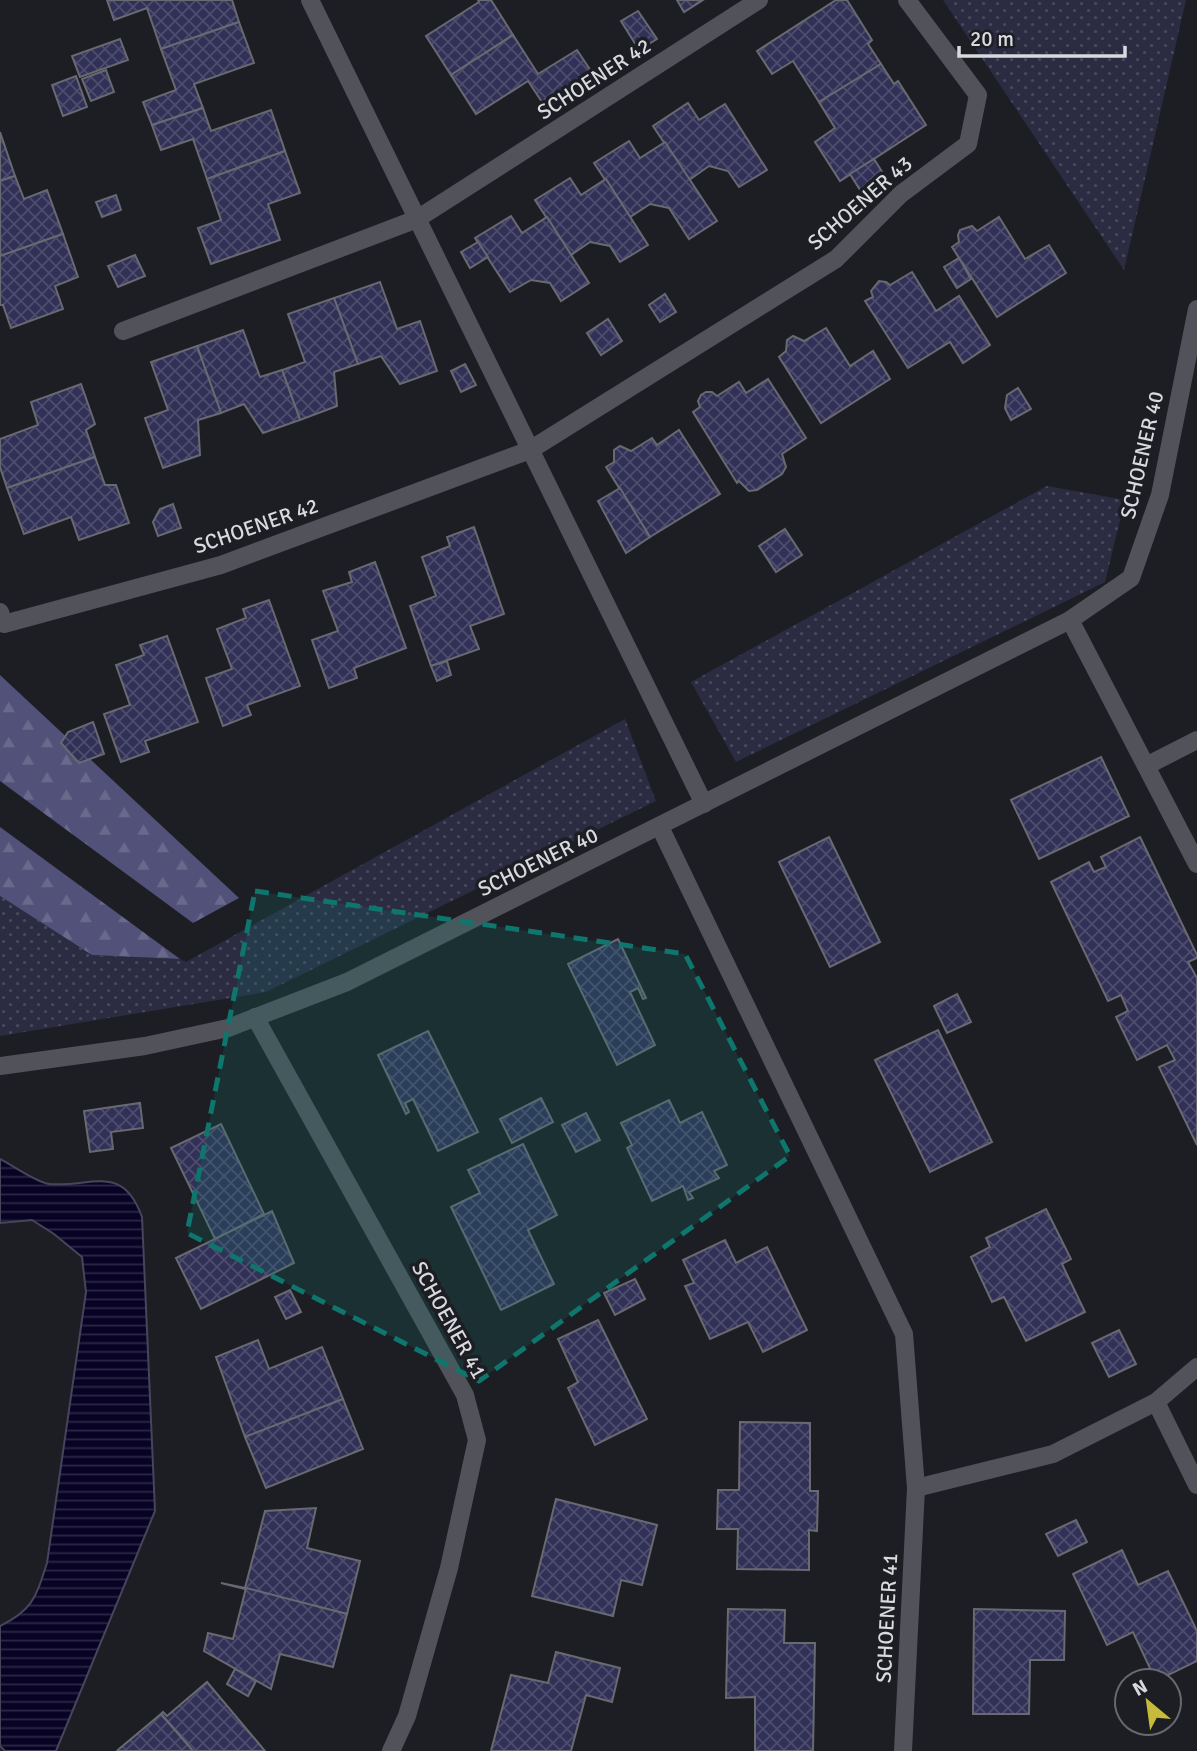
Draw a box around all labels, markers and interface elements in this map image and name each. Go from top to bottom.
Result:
scale bar [959,14,1125,58]
text: 20 m [970,26,1014,52]
street label: SCHOENER 42 [532,33,656,125]
street label: SCHOENER 43 [802,150,918,256]
street label: SCHOENER 40 [1115,389,1169,521]
street label: SCHOENER 42 [190,493,322,559]
street label: SCHOENER 40 [474,822,602,902]
street label: SCHOENER 41 [406,1257,492,1383]
street label: SCHOENER 41 [871,1552,903,1684]
north arrow [1113,1667,1183,1737]
text: N [1129,1674,1152,1702]

